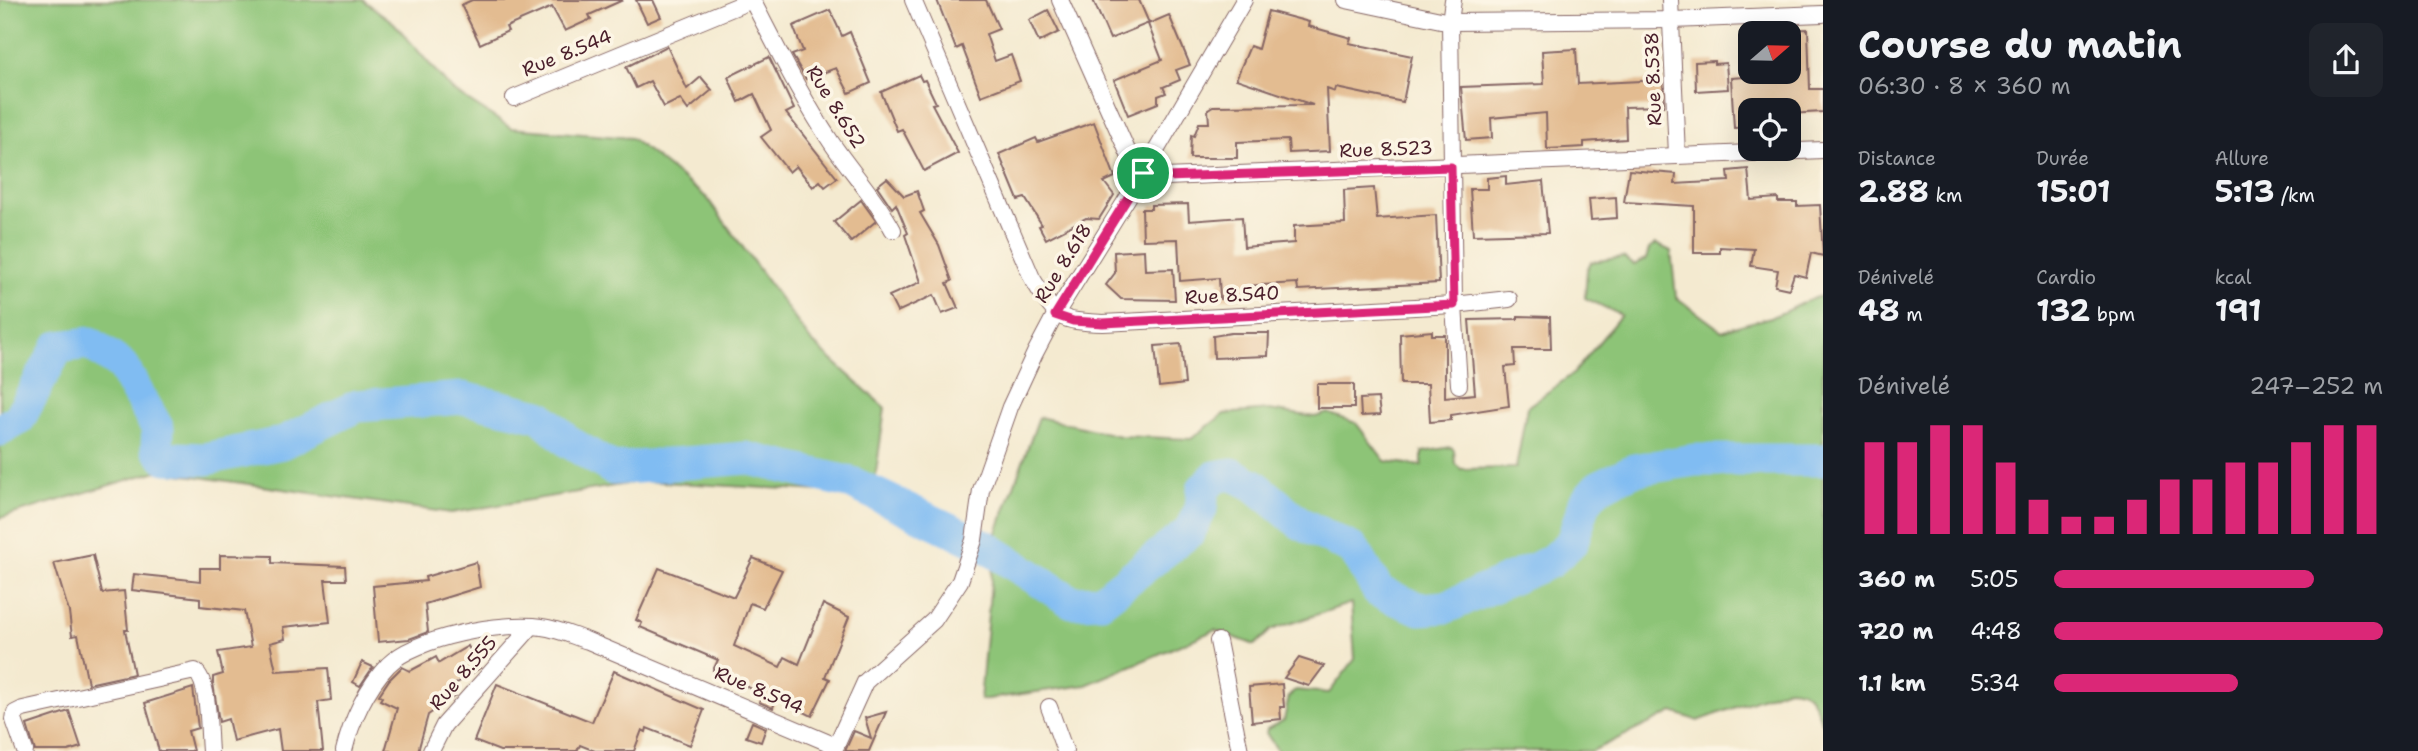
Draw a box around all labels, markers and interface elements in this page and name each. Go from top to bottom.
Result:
text: Course du matin [1858,19,2182,70]
north arrow [1738,21,1801,84]
map controls [1738,21,1801,161]
button: share [2309,23,2383,97]
street label: Rue 8.544 [518,24,616,82]
street label: Rue 8.538 [1639,31,1667,127]
street label: Rue 8.652 [801,61,871,153]
text: 06:30 · 8 × 360 m [1858,71,2071,101]
button: locate [1738,98,1801,161]
street label: Rue 8.523 [1339,135,1433,163]
pin [1113,143,1173,203]
text: Distance [1858,146,1936,171]
text: Durée [2036,146,2089,171]
text: Allure [2215,146,2269,171]
icon: arrive [1124,154,1162,192]
text: 2.88 [1858,171,1929,212]
text: 15:01 [2036,171,2111,212]
text: 5:13 [2215,171,2274,212]
text: km [1929,183,1962,208]
text: /km [2274,183,2315,208]
street label: Rue 8.618 [1029,218,1097,308]
text: Dénivelé [1858,265,1934,290]
text: Cardio [2036,265,2096,290]
text: kcal [2215,265,2252,290]
street label: Rue 8.540 [1184,280,1280,310]
text: 48 [1858,290,1900,331]
text: 132 [2036,290,2090,331]
text: 191 [2215,290,2262,331]
text: m [1900,302,1923,327]
text: bpm [2090,302,2135,327]
text: Dénivelé [1858,371,1950,401]
text: 247–252 m [2249,371,2383,401]
text: 360 m [1858,564,1935,594]
text: 5:05 [1970,564,2019,594]
text: 720 m [1858,616,1934,646]
text: 4:48 [1970,616,2022,646]
street label: Rue 8.555 [424,630,502,716]
street label: Rue 8.594 [711,660,807,720]
text: 1.1 km [1858,668,1926,698]
text: 5:34 [1970,668,2020,698]

